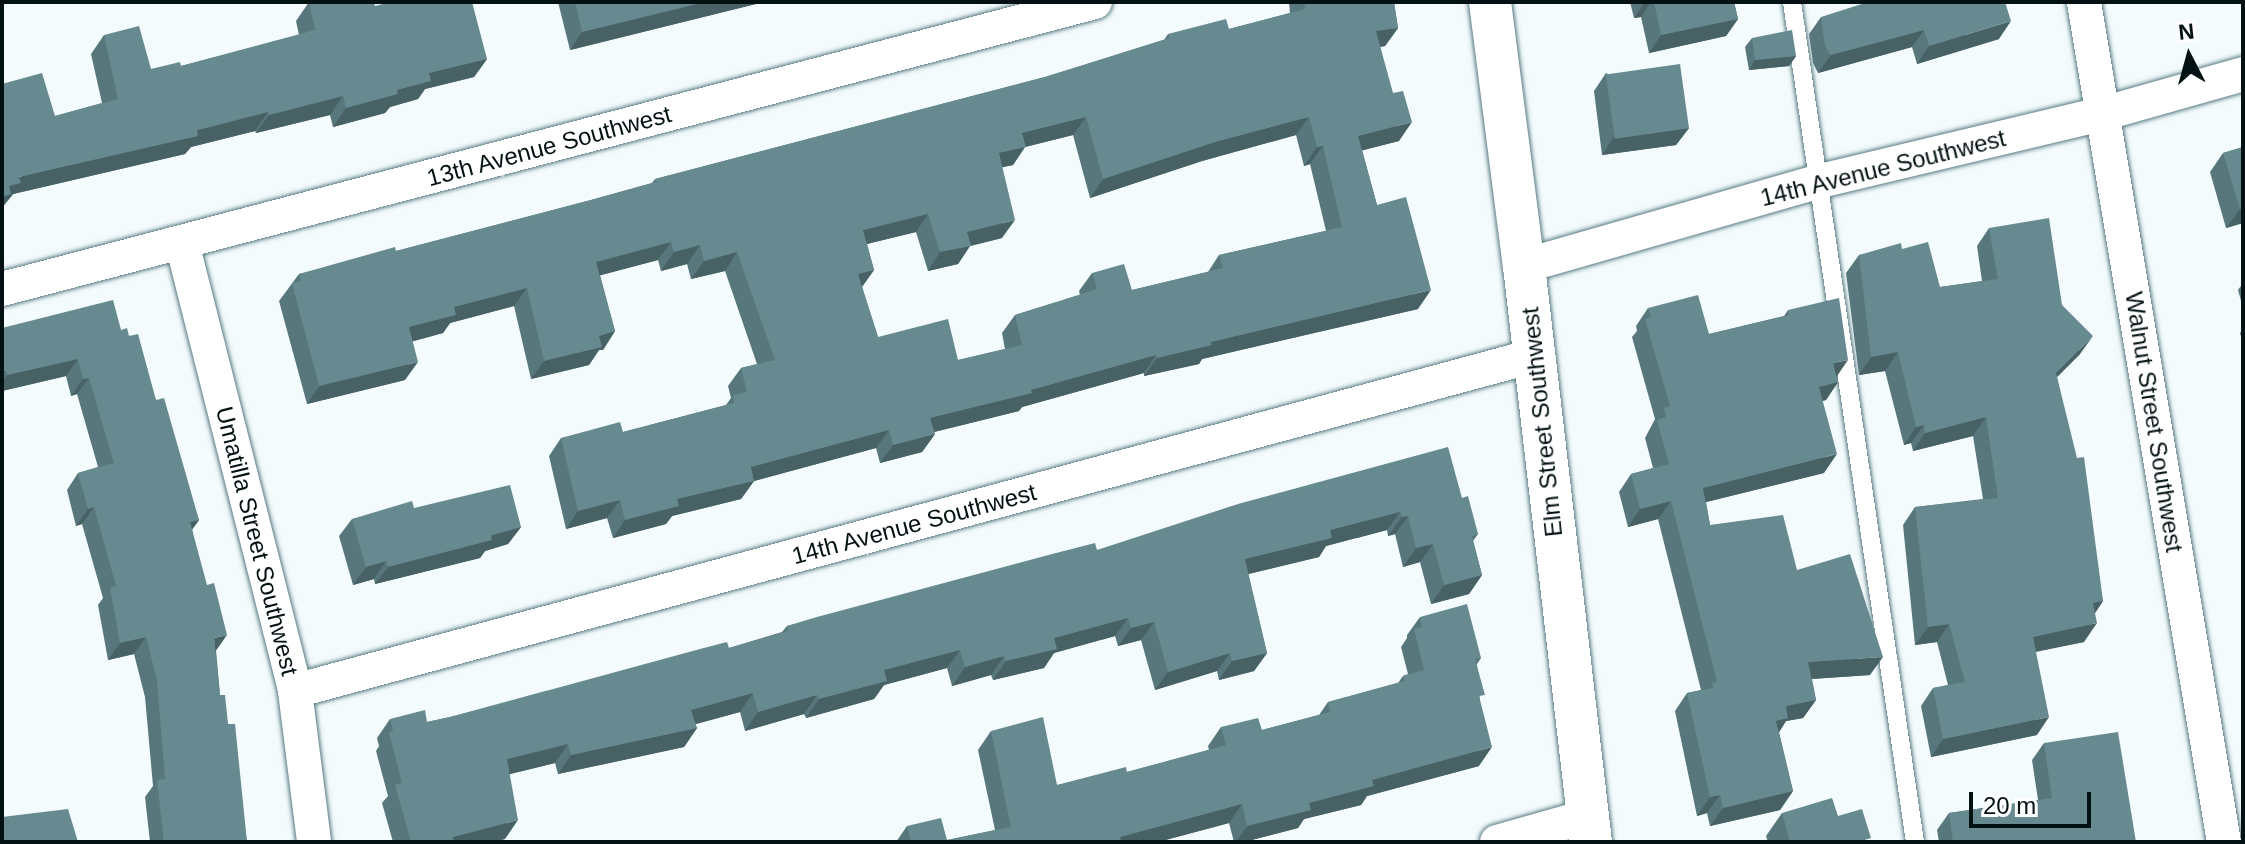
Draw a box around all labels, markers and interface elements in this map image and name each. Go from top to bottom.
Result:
north arrow [2149,16,2229,96]
text: N [2177,18,2196,45]
street label: 13th Avenue Southwest [423,99,675,193]
street label: 14th Avenue Southwest [1757,123,2009,213]
street label: Walnut Street Southwest [2119,290,2189,554]
street label: Elm Street Southwest [1516,306,1568,538]
street label: Umatilla Street Southwest [210,404,304,678]
street label: 14th Avenue Southwest [788,477,1040,571]
scale bar [1973,776,2095,826]
text: 20 m [1983,792,2036,819]

